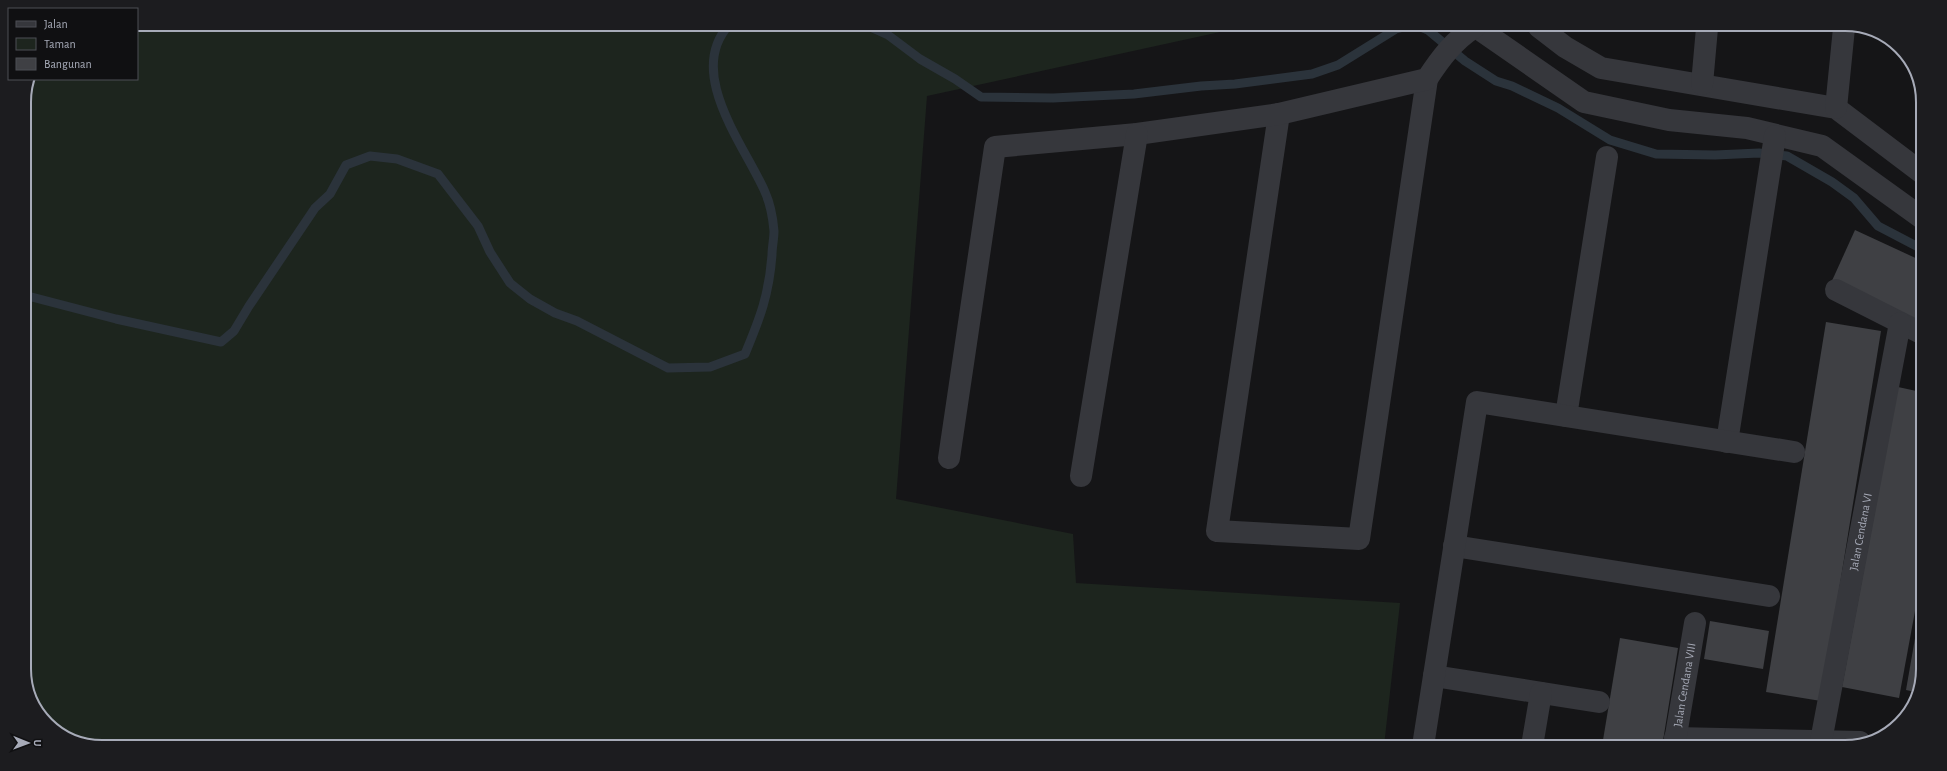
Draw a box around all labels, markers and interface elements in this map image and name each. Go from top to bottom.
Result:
legend [8,8,138,80]
text: Jalan [44,18,68,30]
text: Taman [44,38,76,50]
text: Bangunan [44,58,92,70]
street label: Jalan Cendana VI [1847,492,1874,572]
street label: Jalan Cendana VIII [1671,642,1698,728]
north arrow [8,723,48,763]
text: U [32,740,43,747]

